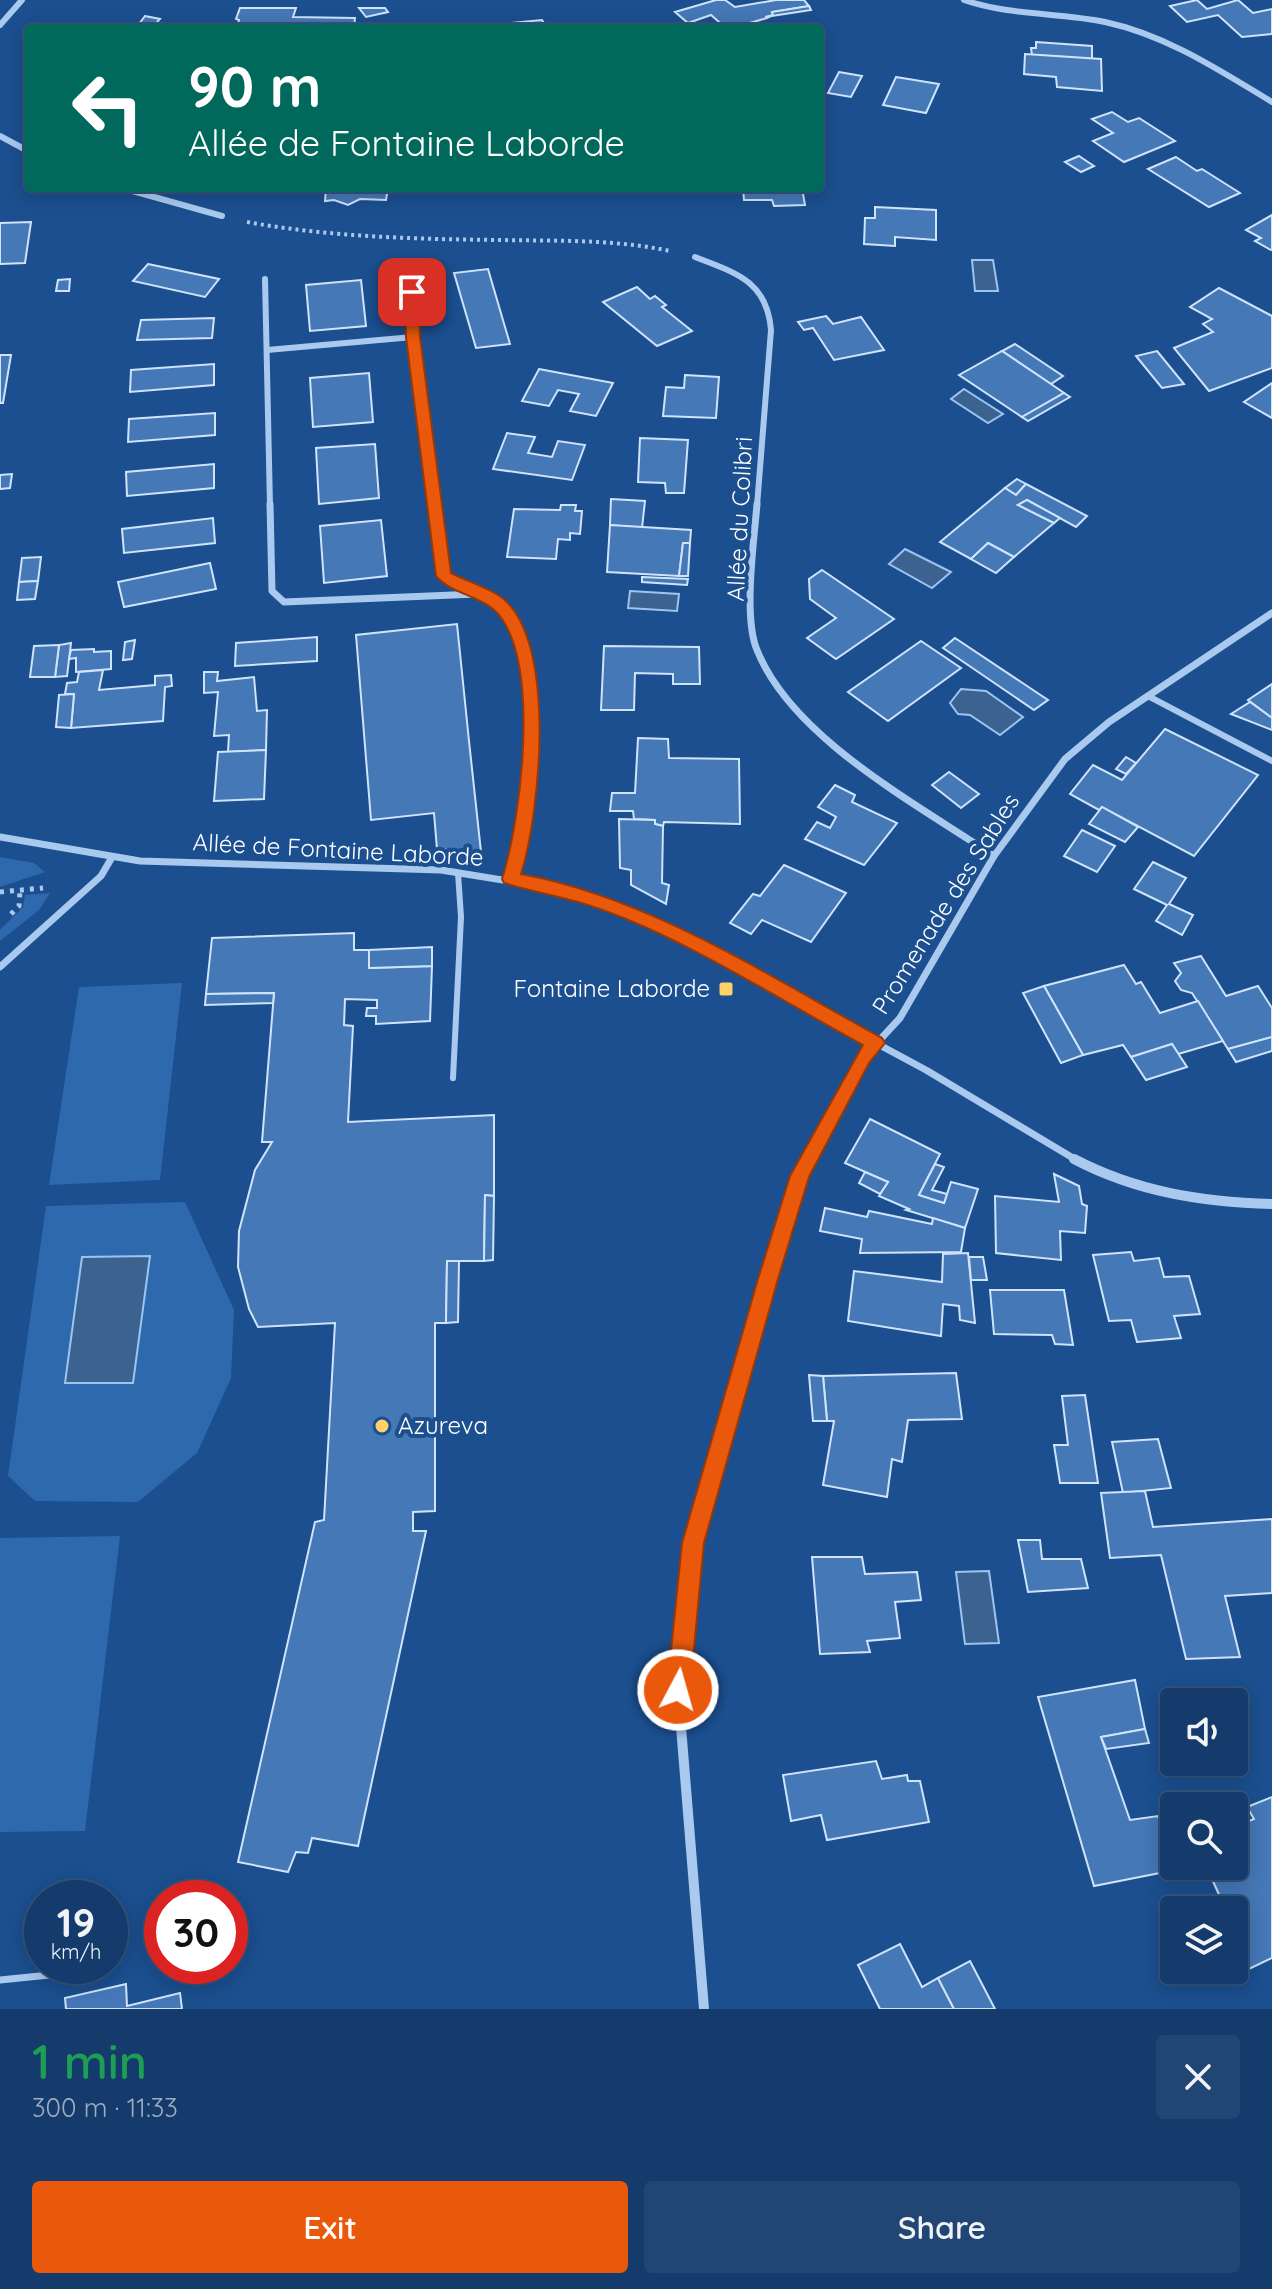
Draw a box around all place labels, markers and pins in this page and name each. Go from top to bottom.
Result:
pin [378,258,446,326]
place label: Fontaine Laborde [513,973,710,1003]
marker: Fontaine Laborde [717,980,735,998]
place label: Azureva [398,1410,488,1440]
marker: Azureva [373,1417,391,1435]

